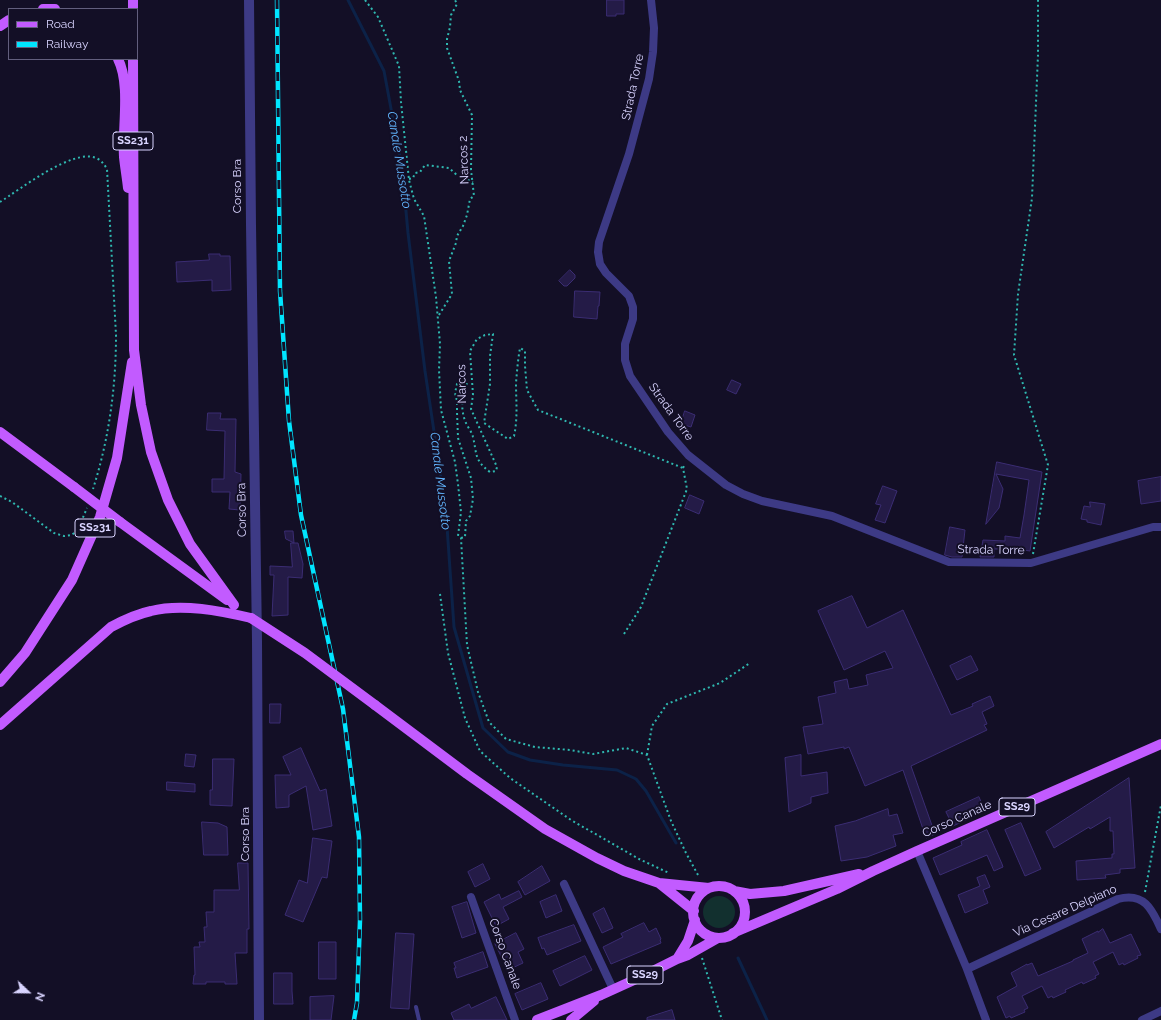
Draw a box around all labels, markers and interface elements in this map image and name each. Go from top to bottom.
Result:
legend [8,8,138,60]
text: Road [46,17,75,31]
text: Railway [46,37,88,51]
street label: Strada Torre [619,53,647,121]
water label: Canale Mussotto [384,110,414,210]
road number: SS231 [113,132,153,150]
street label: Narcos 2 [456,135,472,185]
street label: Corso Bra [230,159,244,213]
street label: Narcos [454,364,470,404]
street label: Strada Torre [645,381,697,443]
water label: Canale Mussotto [426,431,454,531]
street label: Corso Bra [234,483,250,537]
road number: SS231 [75,519,115,537]
street label: Strada Torre [957,542,1025,558]
street label: Corso Canale [920,797,994,841]
road number: SS29 [999,798,1035,816]
street label: Corso Bra [238,807,252,861]
street label: Via Cesare Delpiano [1011,882,1119,940]
street label: Corso Canale [486,917,524,991]
road number: SS29 [627,966,663,984]
north arrow [8,972,48,1012]
text: N [32,990,47,1003]

